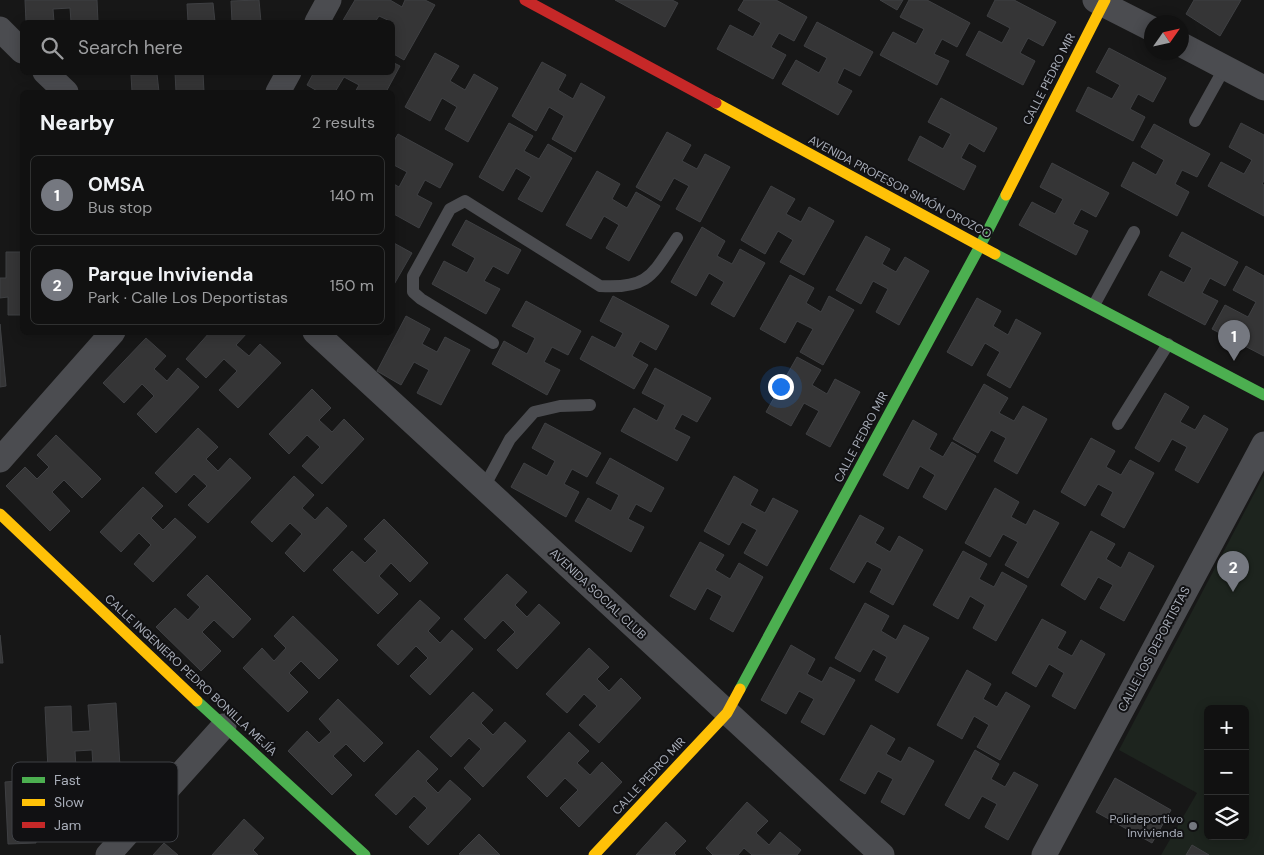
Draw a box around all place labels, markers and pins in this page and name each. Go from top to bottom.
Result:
pin: 1 [1218,320,1250,361]
pin: 2 [1217,551,1249,592]
place label: Polideportivo Invivienda [1110,811,1183,841]
marker: Polideportivo Invivienda [1187,820,1199,832]

